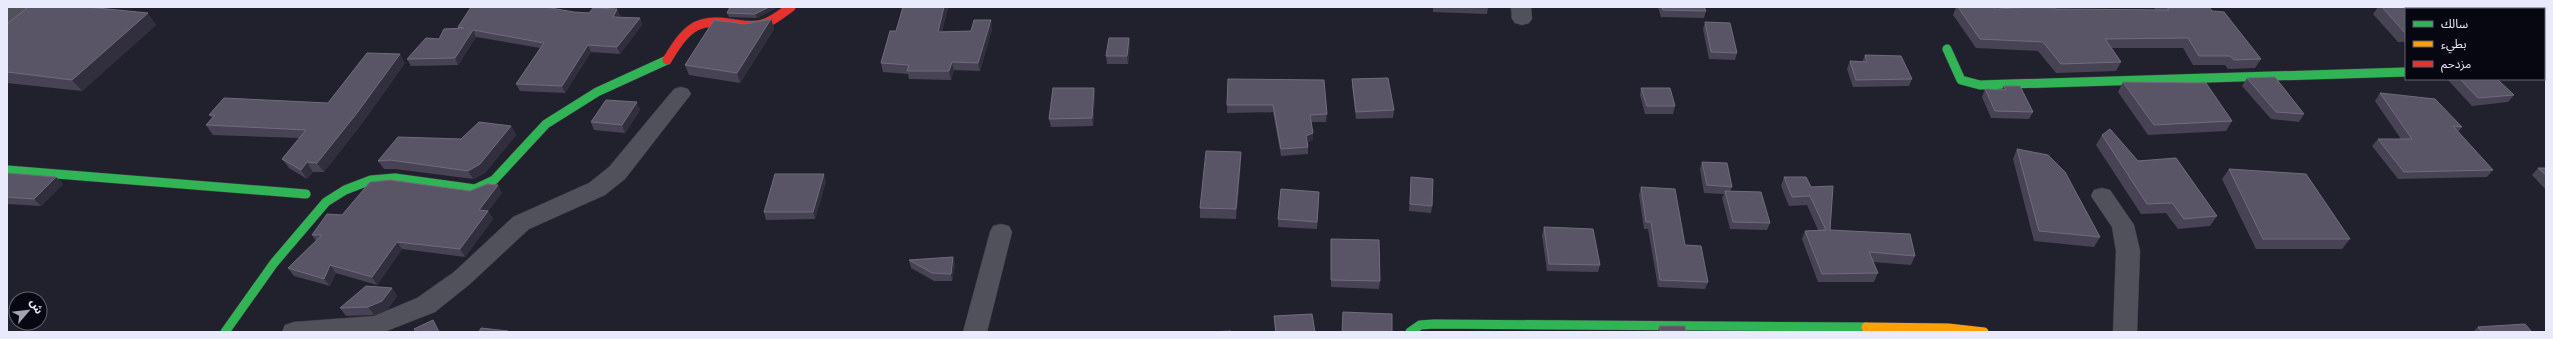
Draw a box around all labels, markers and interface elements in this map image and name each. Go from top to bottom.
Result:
legend [2405,8,2545,80]
text: سالك [2441,17,2468,31]
text: بطيء [2441,37,2467,54]
text: مزدحم [2441,57,2471,73]
north arrow [8,291,48,331]
text: ش [27,297,46,316]

